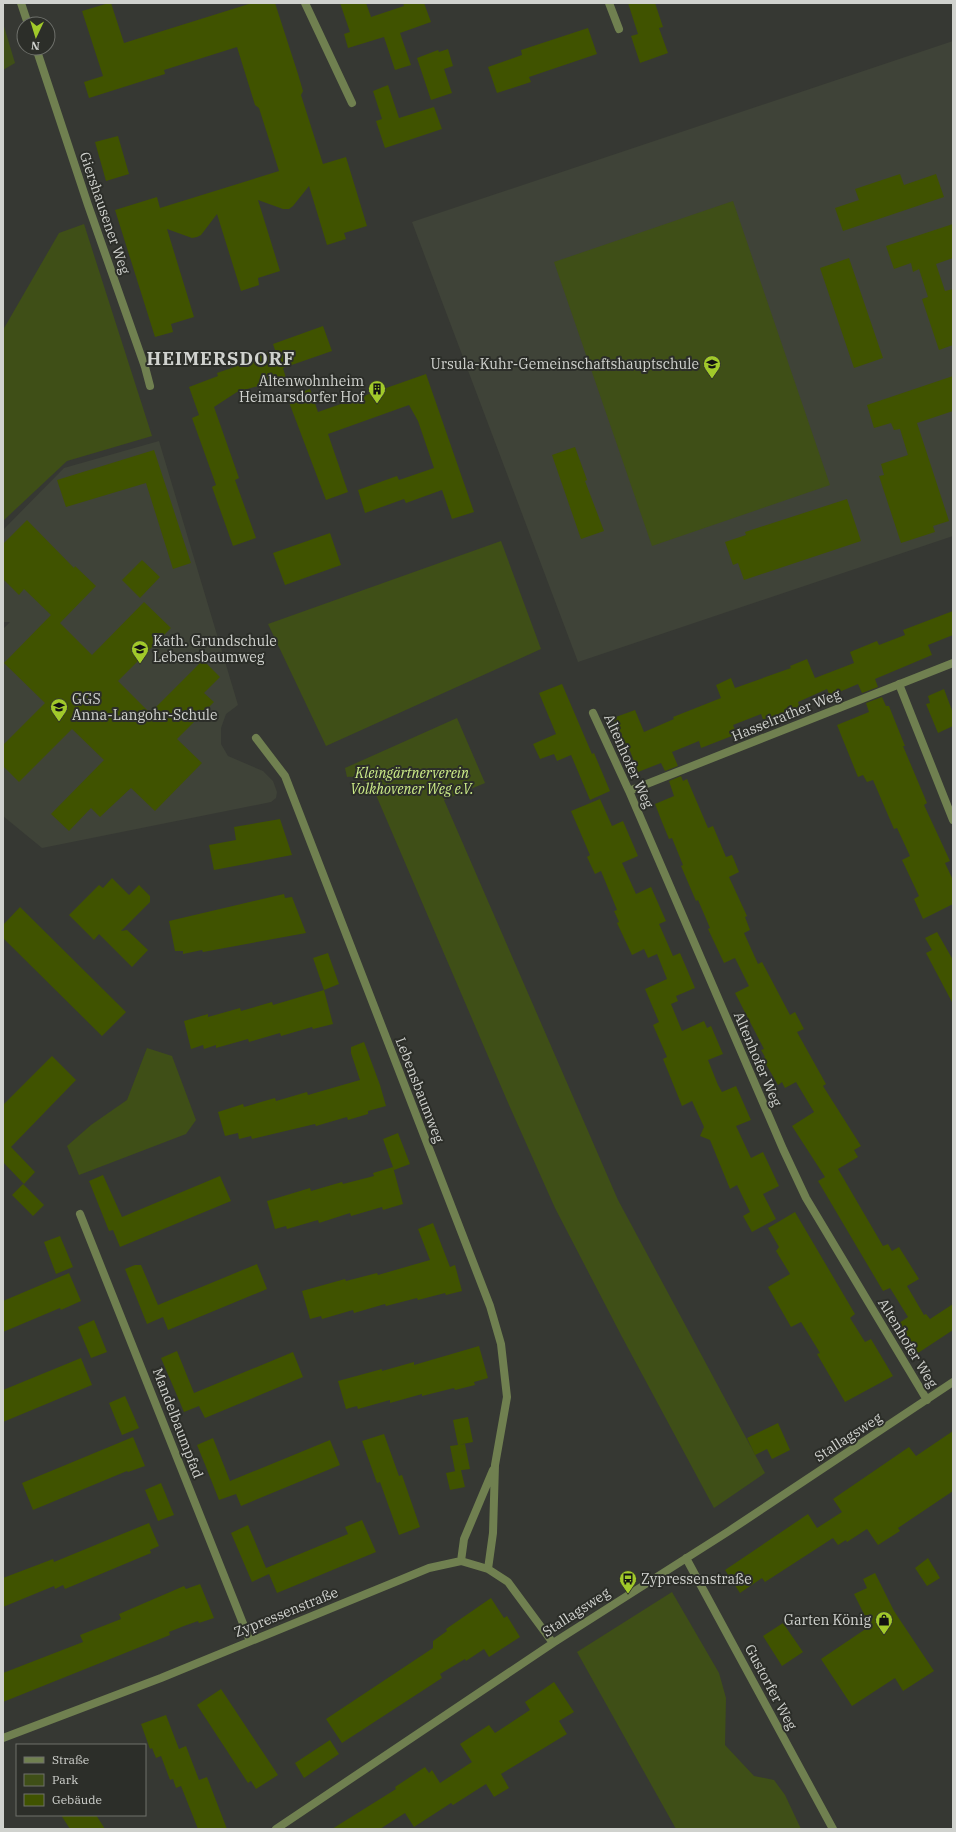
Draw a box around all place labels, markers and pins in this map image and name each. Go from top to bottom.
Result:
school or university icon: Ursula-Kuhr-Gemeinschaftshauptschule [702,354,722,379]
place label: Ursula-Kuhr-Gemeinschaftshauptschule [430,355,699,373]
place label: Altenwohnheim Heimarsdorfer Hof [239,372,365,406]
building icon: Altenwohnheim Heimarsdorfer Hof [367,379,387,404]
place label: Kath. Grundschule Lebensbaumweg [153,632,277,666]
school or university icon: Kath. Grundschule Lebensbaumweg [130,639,150,664]
place label: GGS Anna-Langohr-Schule [72,690,218,724]
school or university icon: GGS Anna-Langohr-Schule [49,697,69,722]
bus stop icon: Zypressenstraße [618,1569,638,1594]
place label: Zypressenstraße [641,1570,752,1588]
shop icon: Garten König [874,1610,894,1635]
place label: Garten König [784,1611,871,1629]

